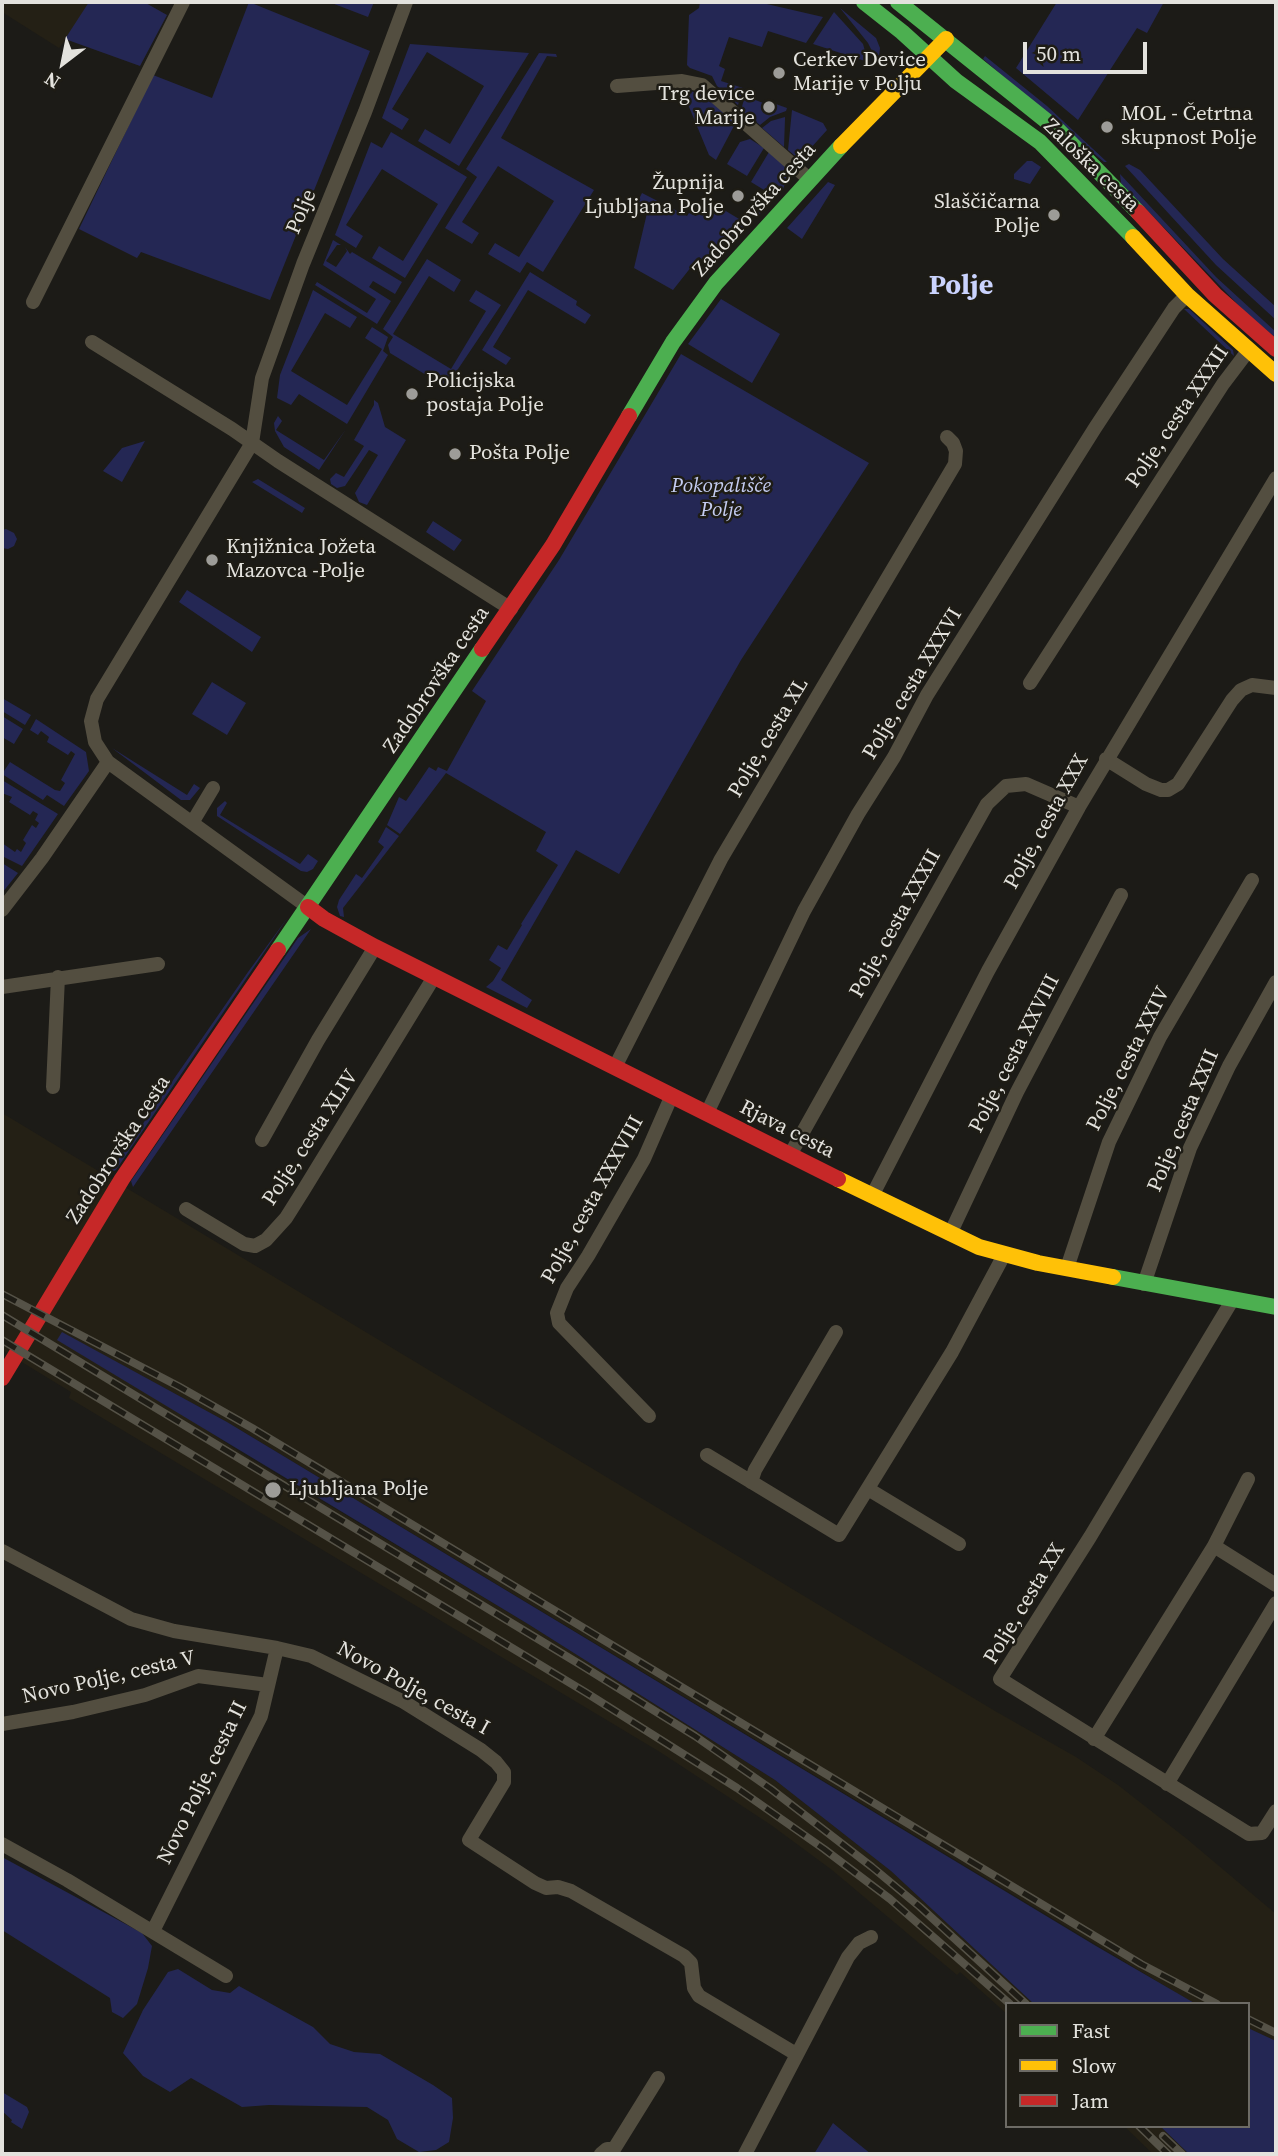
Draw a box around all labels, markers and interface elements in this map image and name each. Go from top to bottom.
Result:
north arrow [28,28,98,98]
scale bar [1026,28,1150,72]
text: 50 m [1036,39,1081,68]
place label: Cerkev Device Marije v Polju [793,48,926,98]
marker: Cerkev Device Marije v Polju [771,65,787,81]
text: N [39,66,65,96]
place label: Trg device Marije [658,82,755,132]
marker: Trg device Marije [761,99,777,115]
place label: MOL - Četrtna skupnost Polje [1121,102,1257,152]
street label: Zaloška cesta [1038,114,1144,218]
marker: MOL - Četrtna skupnost Polje [1099,119,1115,135]
street label: Zadobrovška cesta [688,138,822,282]
place label: Župnija Ljubljana Polje [584,171,724,221]
street label: Polje [281,186,323,238]
marker: Župnija Ljubljana Polje [730,188,746,204]
place label: Slaščičarna Polje [934,190,1040,240]
marker: Slaščičarna Polje [1046,207,1062,223]
district label: Polje [929,270,993,304]
street label: Polje, cesta XXXII [1121,341,1235,493]
place label: Policijska postaja Polje [426,369,544,419]
marker: Policijska postaja Polje [404,386,420,402]
place label: Pošta Polje [469,441,570,467]
marker: Pošta Polje [447,446,463,462]
park label: Pokopališče Polje [671,474,771,524]
place label: Knjižnica Jožeta Mazovca -Polje [226,535,376,585]
marker: Knjižnica Jožeta Mazovca -Polje [204,552,220,568]
street label: Zadobrovška cesta [379,602,495,758]
street label: Polje, cesta XXXVI [858,604,968,764]
street label: Polje, cesta XL [723,673,815,803]
street label: Polje, cesta XXX [1000,750,1094,894]
street label: Polje, cesta XXXII [845,845,947,1003]
street label: Polje, cesta XXVIII [964,971,1066,1137]
street label: Polje, cesta XXIV [1082,983,1176,1135]
street label: Polje, cesta XXII [1143,1046,1225,1196]
street label: Polje, cesta XLIV [258,1065,364,1211]
street label: Zadobrovška cesta [62,1071,176,1229]
street label: Rjava cesta [735,1095,839,1165]
street label: Polje, cesta XXXVIII [536,1112,650,1288]
place label: Ljubljana Polje [289,1477,429,1503]
marker: Ljubljana Polje [263,1480,283,1500]
street label: Polje, cesta XX [979,1539,1071,1669]
street label: Novo Polje, cesta I [332,1637,494,1741]
street label: Novo Polje, cesta V [20,1646,198,1710]
street label: Novo Polje, cesta II [153,1697,253,1869]
legend [1005,2002,1250,2128]
text: Fast [1072,2016,1110,2045]
text: Slow [1072,2051,1116,2080]
text: Jam [1072,2086,1109,2115]

